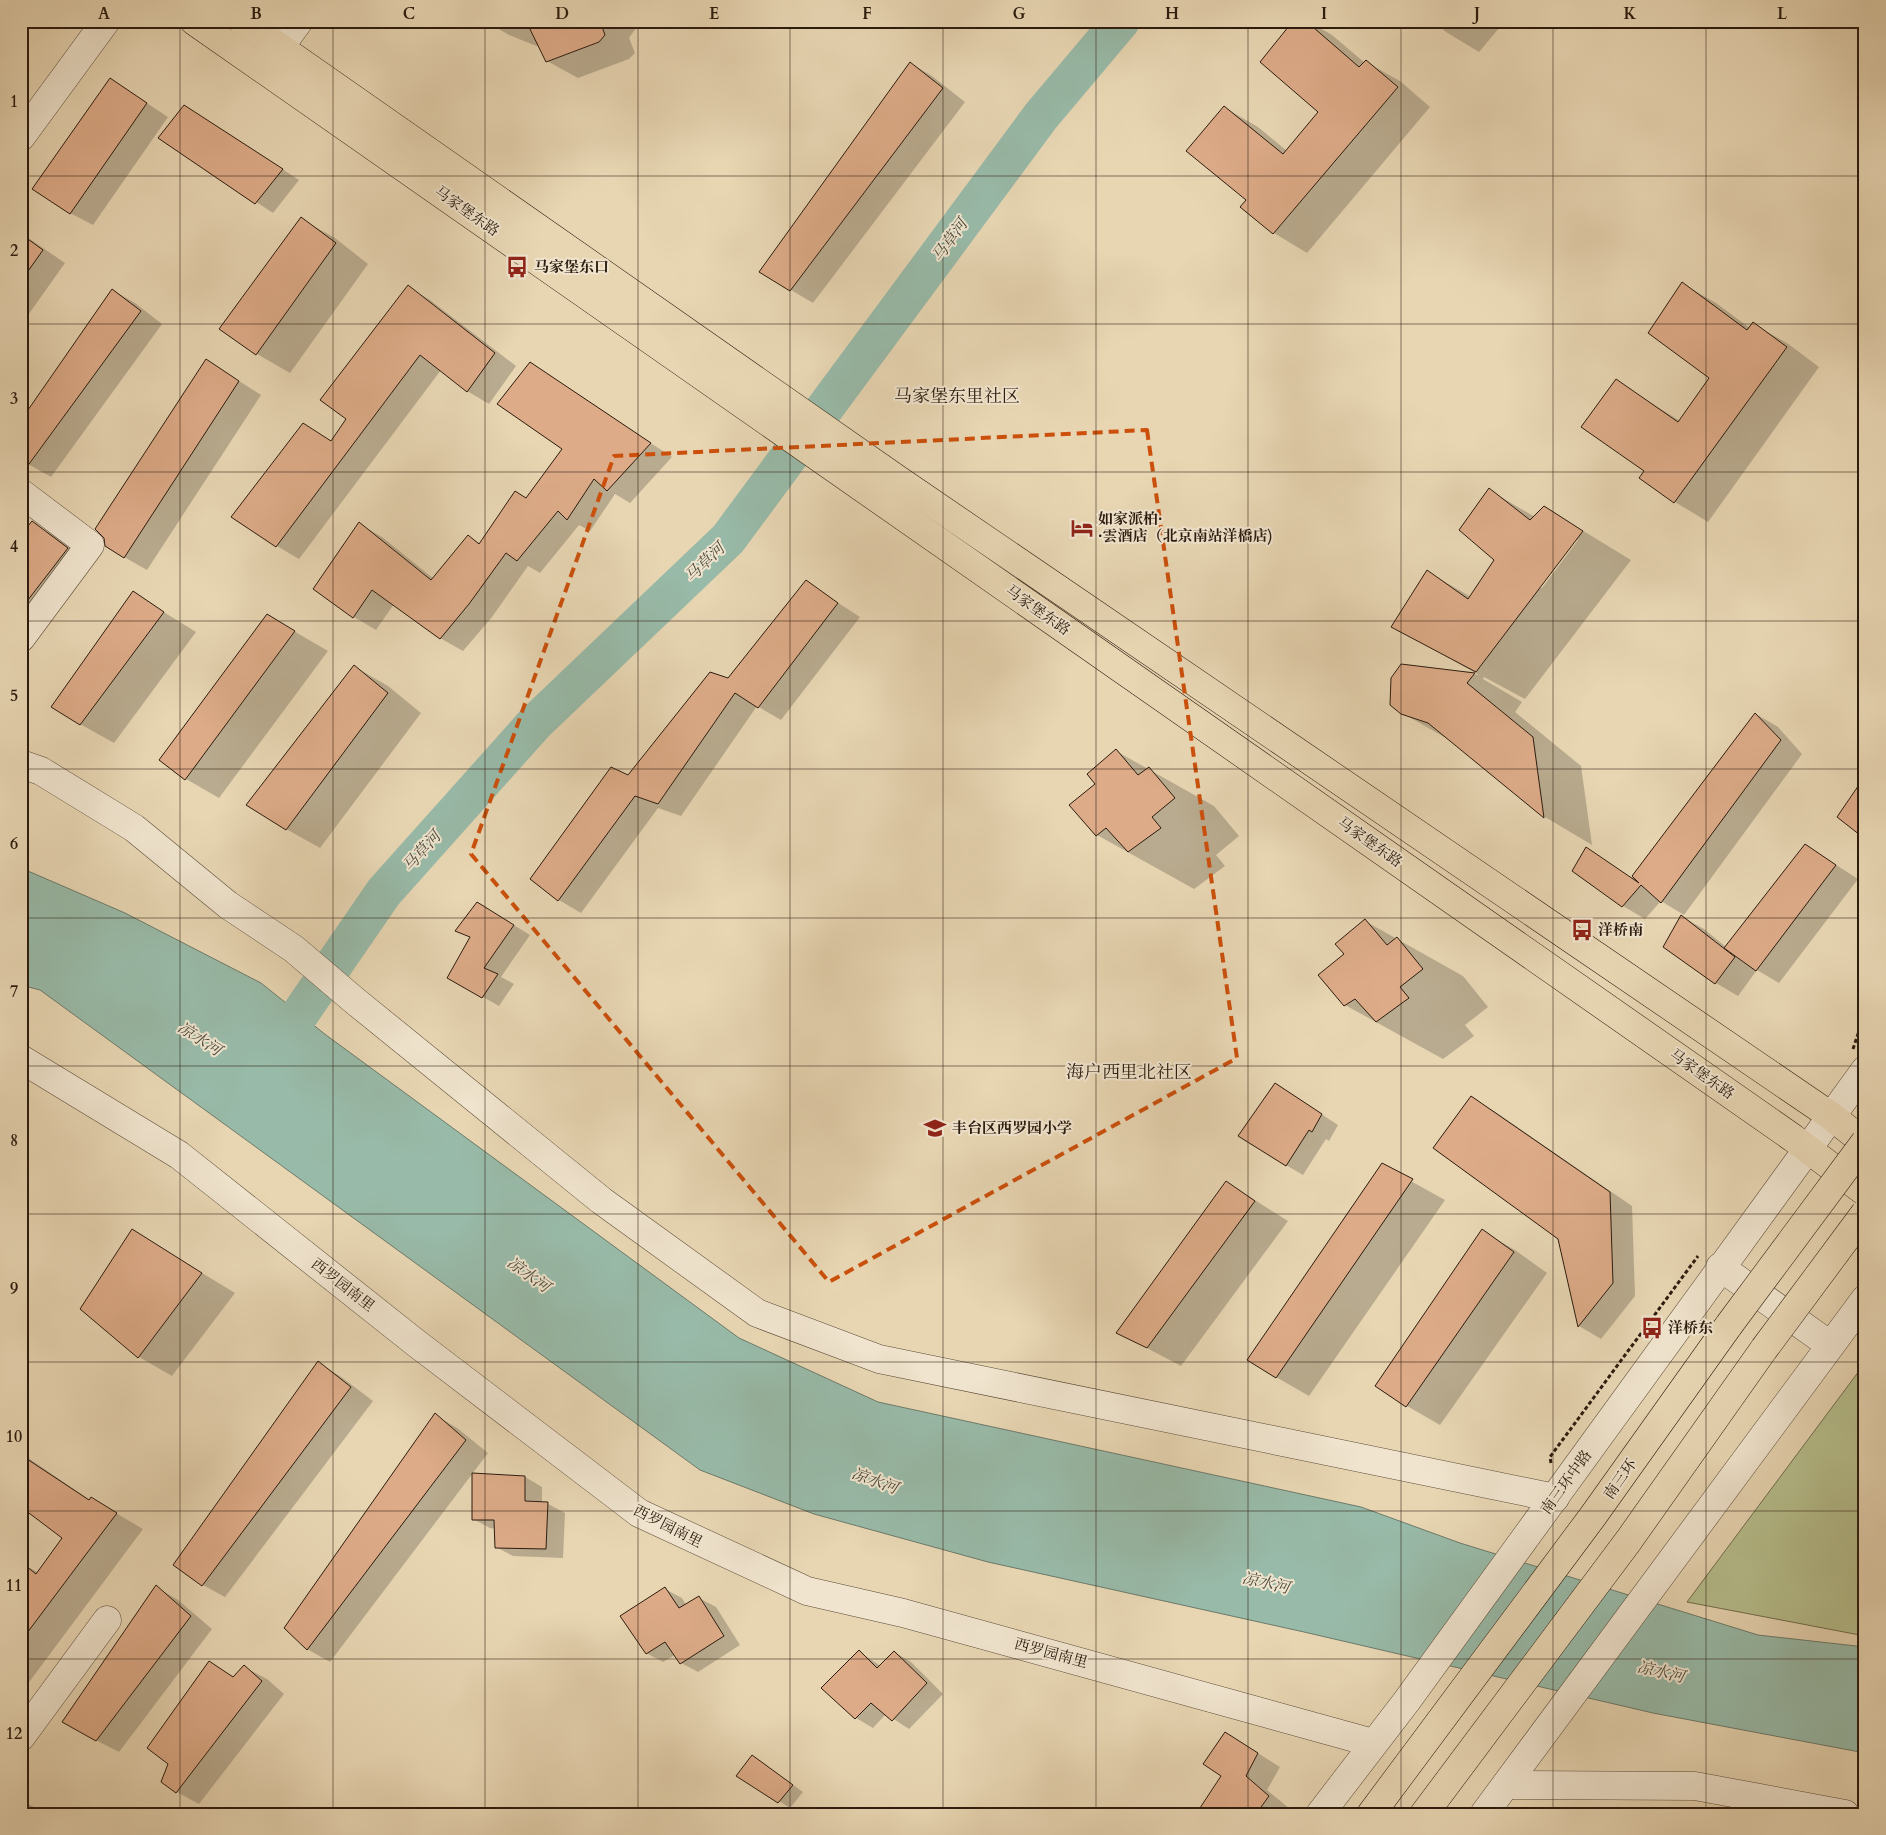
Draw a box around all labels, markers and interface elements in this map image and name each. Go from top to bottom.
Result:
text: A [98,3,110,25]
text: B [250,3,262,25]
text: C [403,3,415,25]
text: D [555,3,569,25]
text: E [709,3,719,25]
text: F [862,3,872,25]
text: G [1012,3,1026,25]
text: H [1165,3,1179,25]
text: I [1321,3,1327,25]
text: J [1472,3,1480,25]
text: K [1624,3,1637,25]
text: L [1777,3,1788,25]
text: 1 [10,91,18,113]
street label: 马家堡东路 [431,181,503,241]
water label: 马草河 [927,212,975,266]
text: 2 [10,240,18,262]
bus stop icon: 马家堡东口 [504,254,530,280]
place label: 马家堡东口 [534,257,609,277]
district label: 马家堡东里社区 [894,384,1020,409]
text: 3 [10,388,18,410]
place label: 如家派柏· ·雲酒店（北京南站洋橋店) [1098,509,1273,546]
hotel icon: 如家派柏· ·雲酒店（北京南站洋橋店) [1069,515,1095,541]
text: 4 [10,536,18,558]
water label: 马草河 [680,536,732,587]
street label: 马家堡东路 [1002,580,1074,640]
text: 5 [10,685,18,707]
street label: 马家堡东路 [1334,812,1406,872]
water label: 马草河 [398,824,448,877]
text: 6 [10,833,18,855]
bus stop icon: 洋桥南 [1569,917,1595,943]
place label: 洋桥南 [1598,920,1643,940]
text: 7 [10,981,18,1003]
water label: 凉水河 [173,1017,228,1063]
street label: 马家堡东路 [1666,1044,1738,1104]
district label: 海户西里北社区 [1066,1060,1192,1085]
school or university icon: 丰台区西罗园小学 [922,1115,948,1141]
place label: 丰台区西罗园小学 [952,1118,1072,1138]
text: 8 [10,1130,18,1152]
water label: 凉水河 [503,1252,557,1300]
street label: 西罗园南里 [307,1254,379,1316]
text: 9 [10,1278,18,1300]
bus stop icon: 洋桥东 [1639,1315,1665,1341]
place label: 洋桥东 [1668,1318,1713,1338]
text: 10 [6,1426,22,1448]
street label: 南三环中路 [1536,1446,1596,1518]
street label: 南三环 [1599,1455,1641,1503]
water label: 凉水河 [848,1462,904,1501]
street label: 西罗园南里 [630,1500,706,1552]
water label: 凉水河 [1240,1567,1295,1600]
text: 11 [6,1575,22,1597]
street label: 西罗园南里 [1012,1634,1090,1672]
water label: 凉水河 [1635,1656,1690,1689]
text: 12 [6,1723,22,1745]

